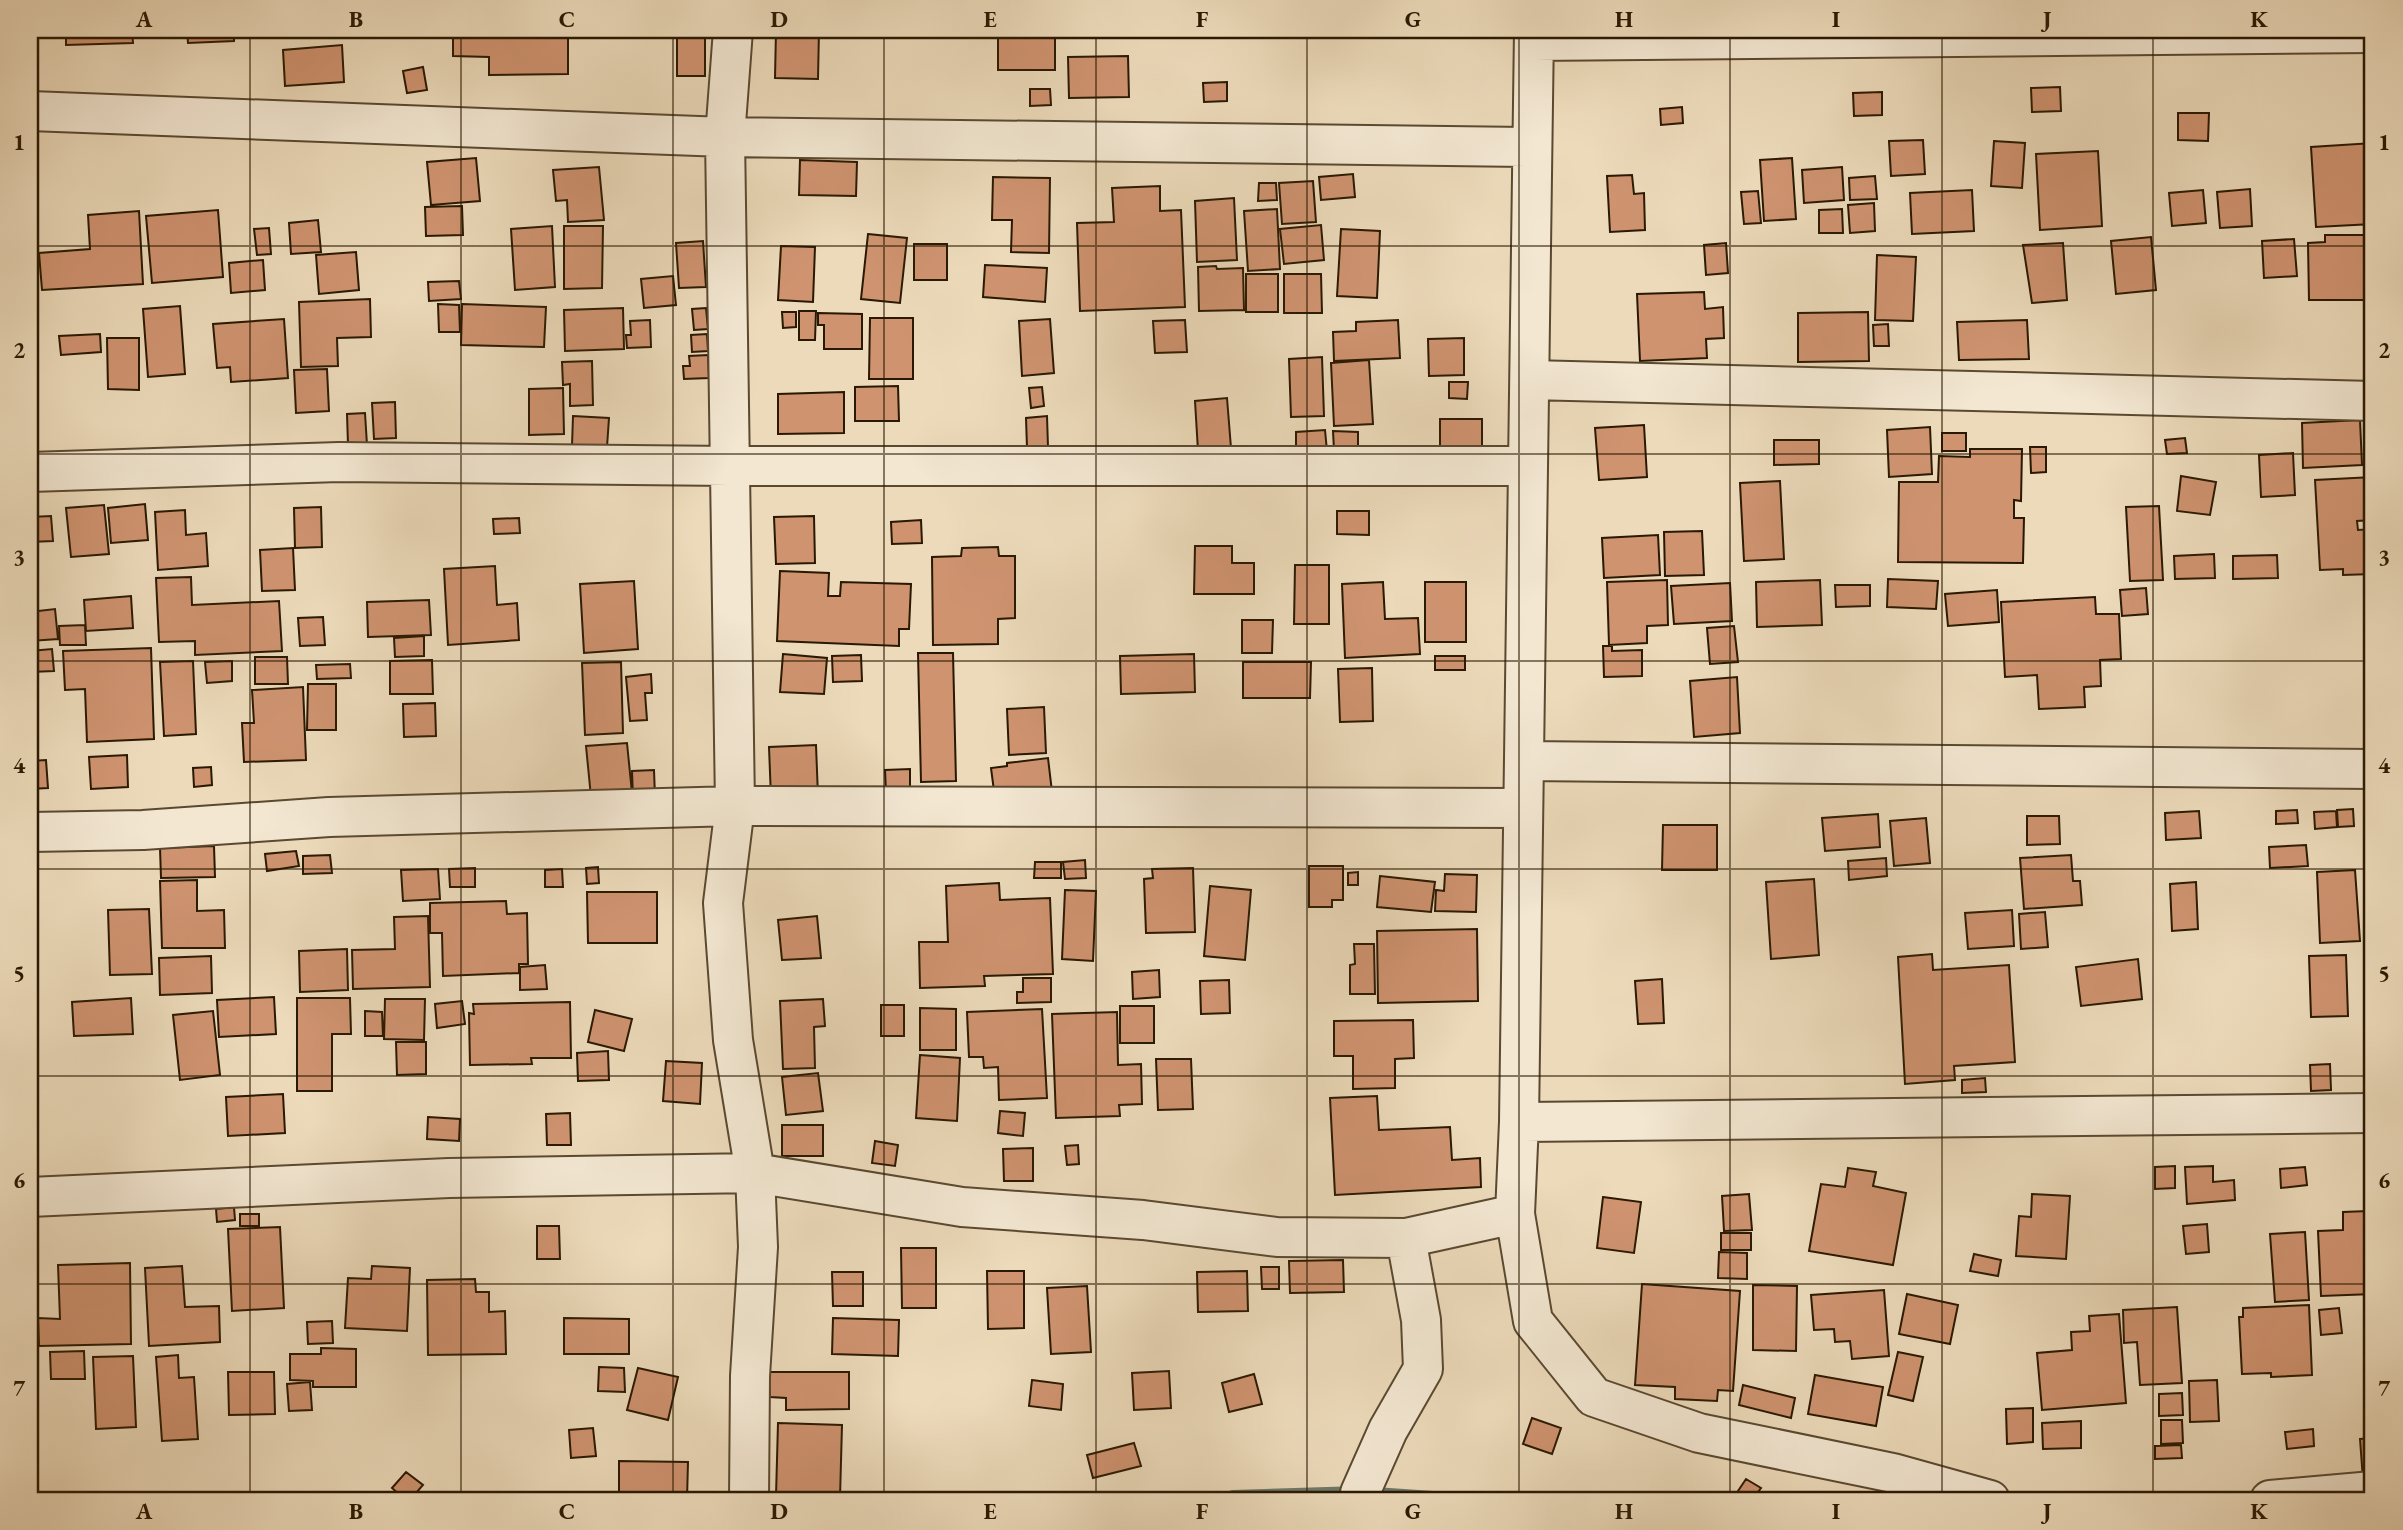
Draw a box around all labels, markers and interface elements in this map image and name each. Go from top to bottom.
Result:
text: A [135,4,153,34]
text: B [349,4,363,34]
text: C [559,4,575,34]
text: D [770,4,788,34]
text: E [983,4,997,34]
text: F [1196,4,1209,34]
text: G [1405,4,1421,34]
text: H [1615,4,1633,34]
text: I [1832,4,1840,34]
text: J [2041,4,2052,34]
text: K [2250,4,2268,34]
text: 1 [13,127,25,157]
text: 1 [2378,127,2390,157]
text: 2 [13,335,25,365]
text: 2 [2378,335,2390,365]
text: 3 [13,542,25,572]
text: 3 [2378,542,2390,572]
text: 4 [13,750,26,780]
text: 4 [2378,750,2391,780]
text: 5 [13,958,25,988]
text: 5 [2378,958,2390,988]
text: 6 [13,1165,25,1195]
text: 6 [2378,1165,2390,1195]
text: 7 [13,1373,26,1403]
text: 7 [2378,1373,2391,1403]
text: A [135,1496,153,1526]
text: B [349,1496,363,1526]
text: C [559,1496,575,1526]
text: D [770,1496,788,1526]
text: E [983,1496,997,1526]
text: F [1196,1496,1209,1526]
text: G [1405,1496,1421,1526]
text: H [1615,1496,1633,1526]
text: I [1832,1496,1840,1526]
text: J [2041,1496,2052,1526]
text: K [2250,1496,2268,1526]

